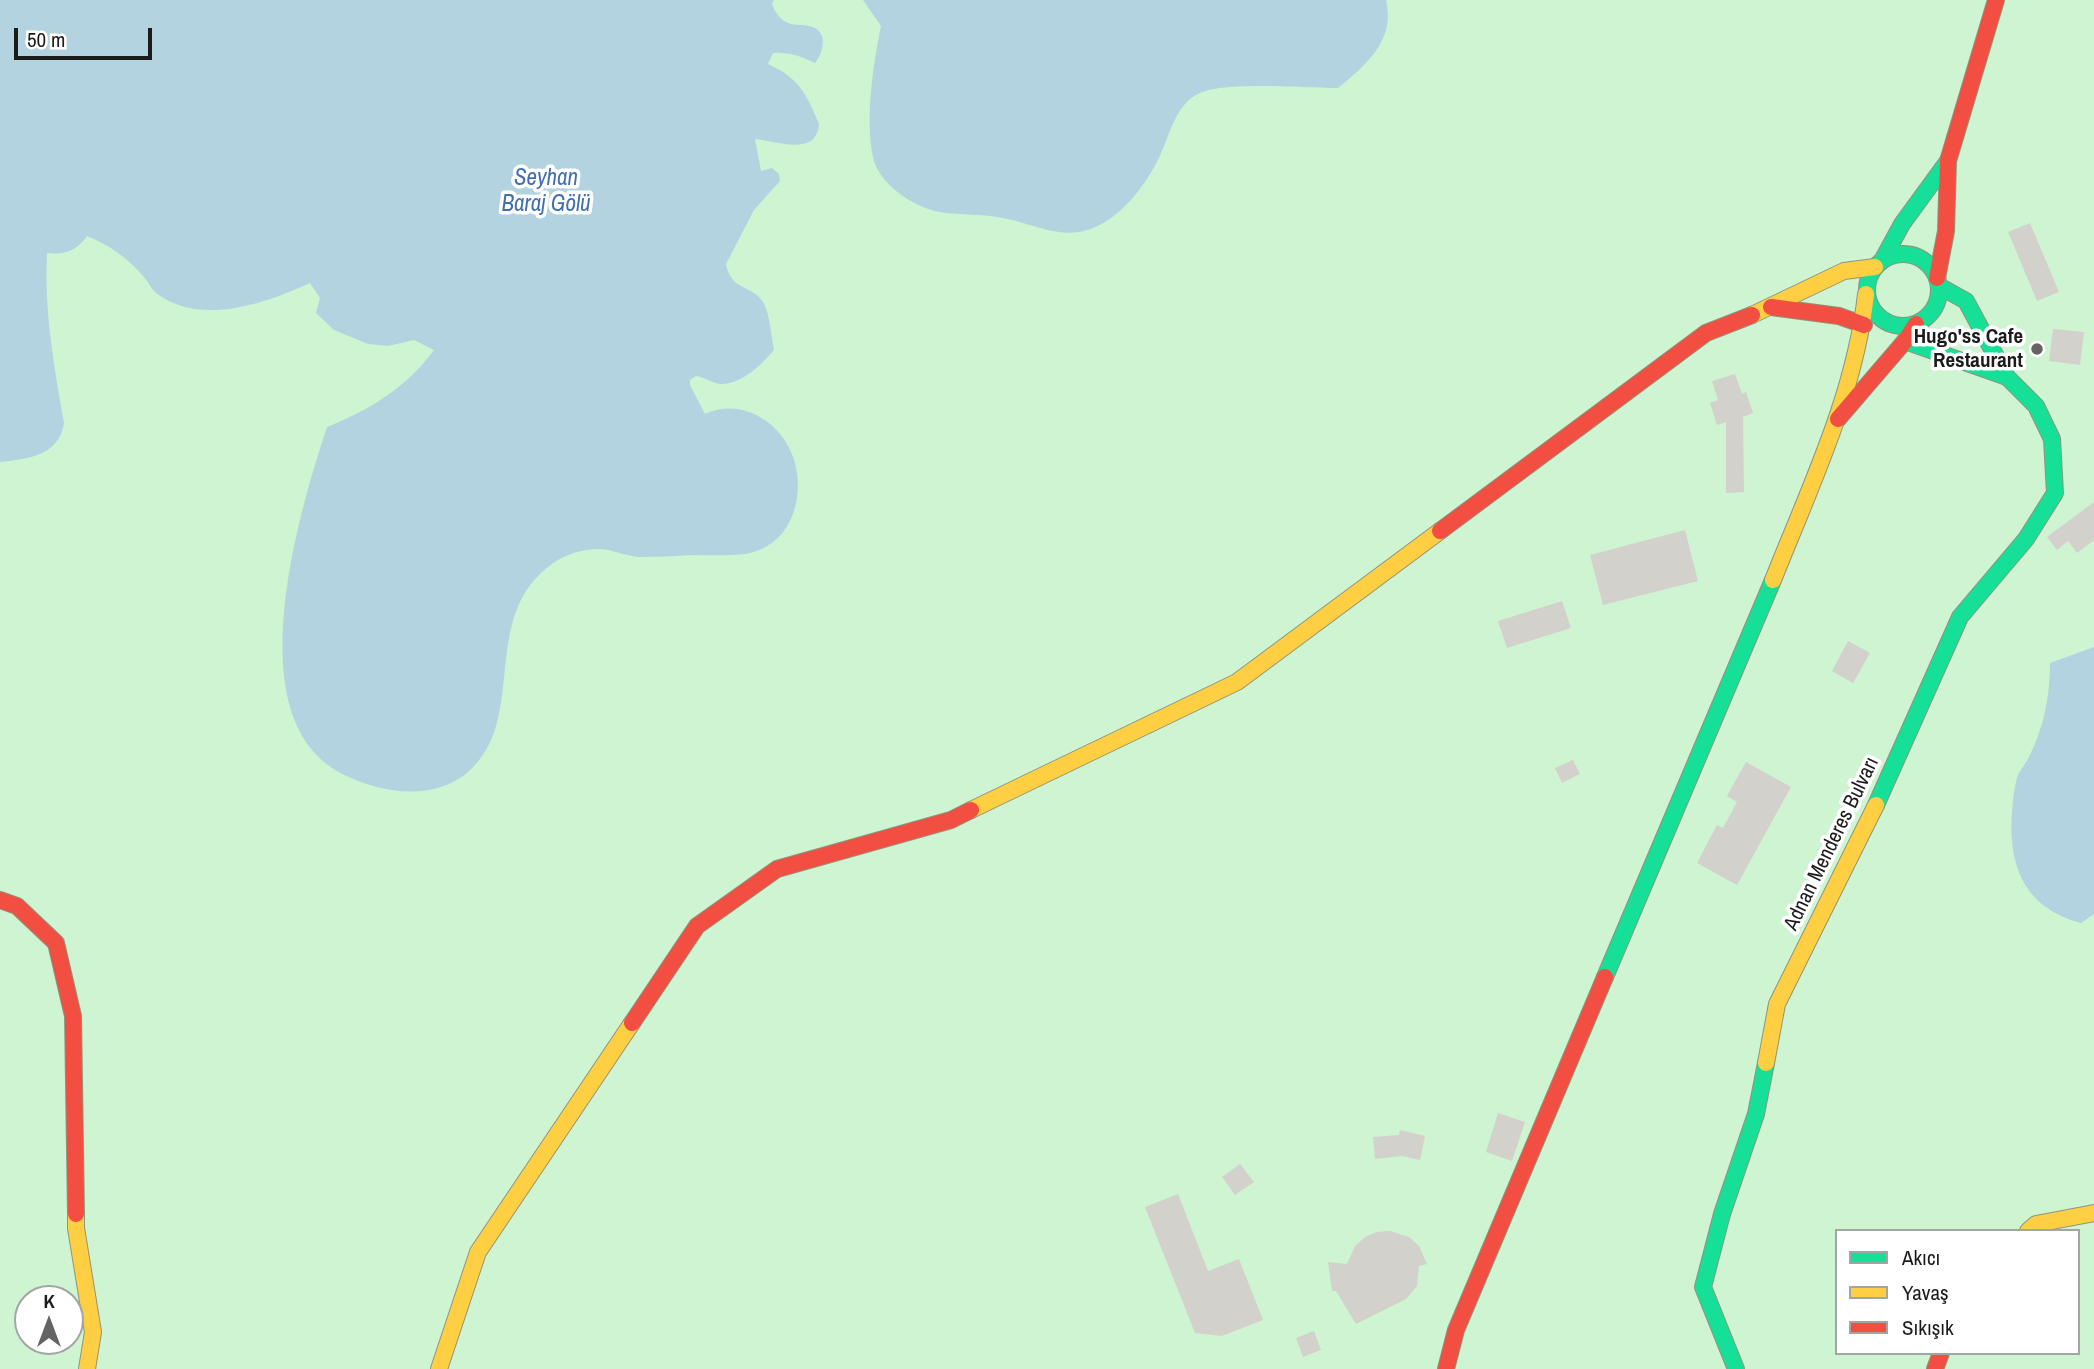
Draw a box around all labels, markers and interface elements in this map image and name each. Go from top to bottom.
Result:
scale bar [18,14,156,58]
text: 50 m [27,25,65,54]
water label: Seyhan Baraj Gölü [501,165,591,219]
place label: Hugo'ss Cafe Restaurant [1914,324,2023,374]
marker: Hugo'ss Cafe Restaurant [2029,341,2045,357]
street label: Adnan Menderes Bulvarı [1779,753,1885,935]
legend [1835,1229,2080,1355]
text: Akıcı [1902,1243,1940,1272]
text: Yavaş [1902,1278,1949,1307]
north arrow [14,1285,84,1355]
text: K [43,1288,55,1314]
text: Sıkışık [1902,1313,1954,1342]

